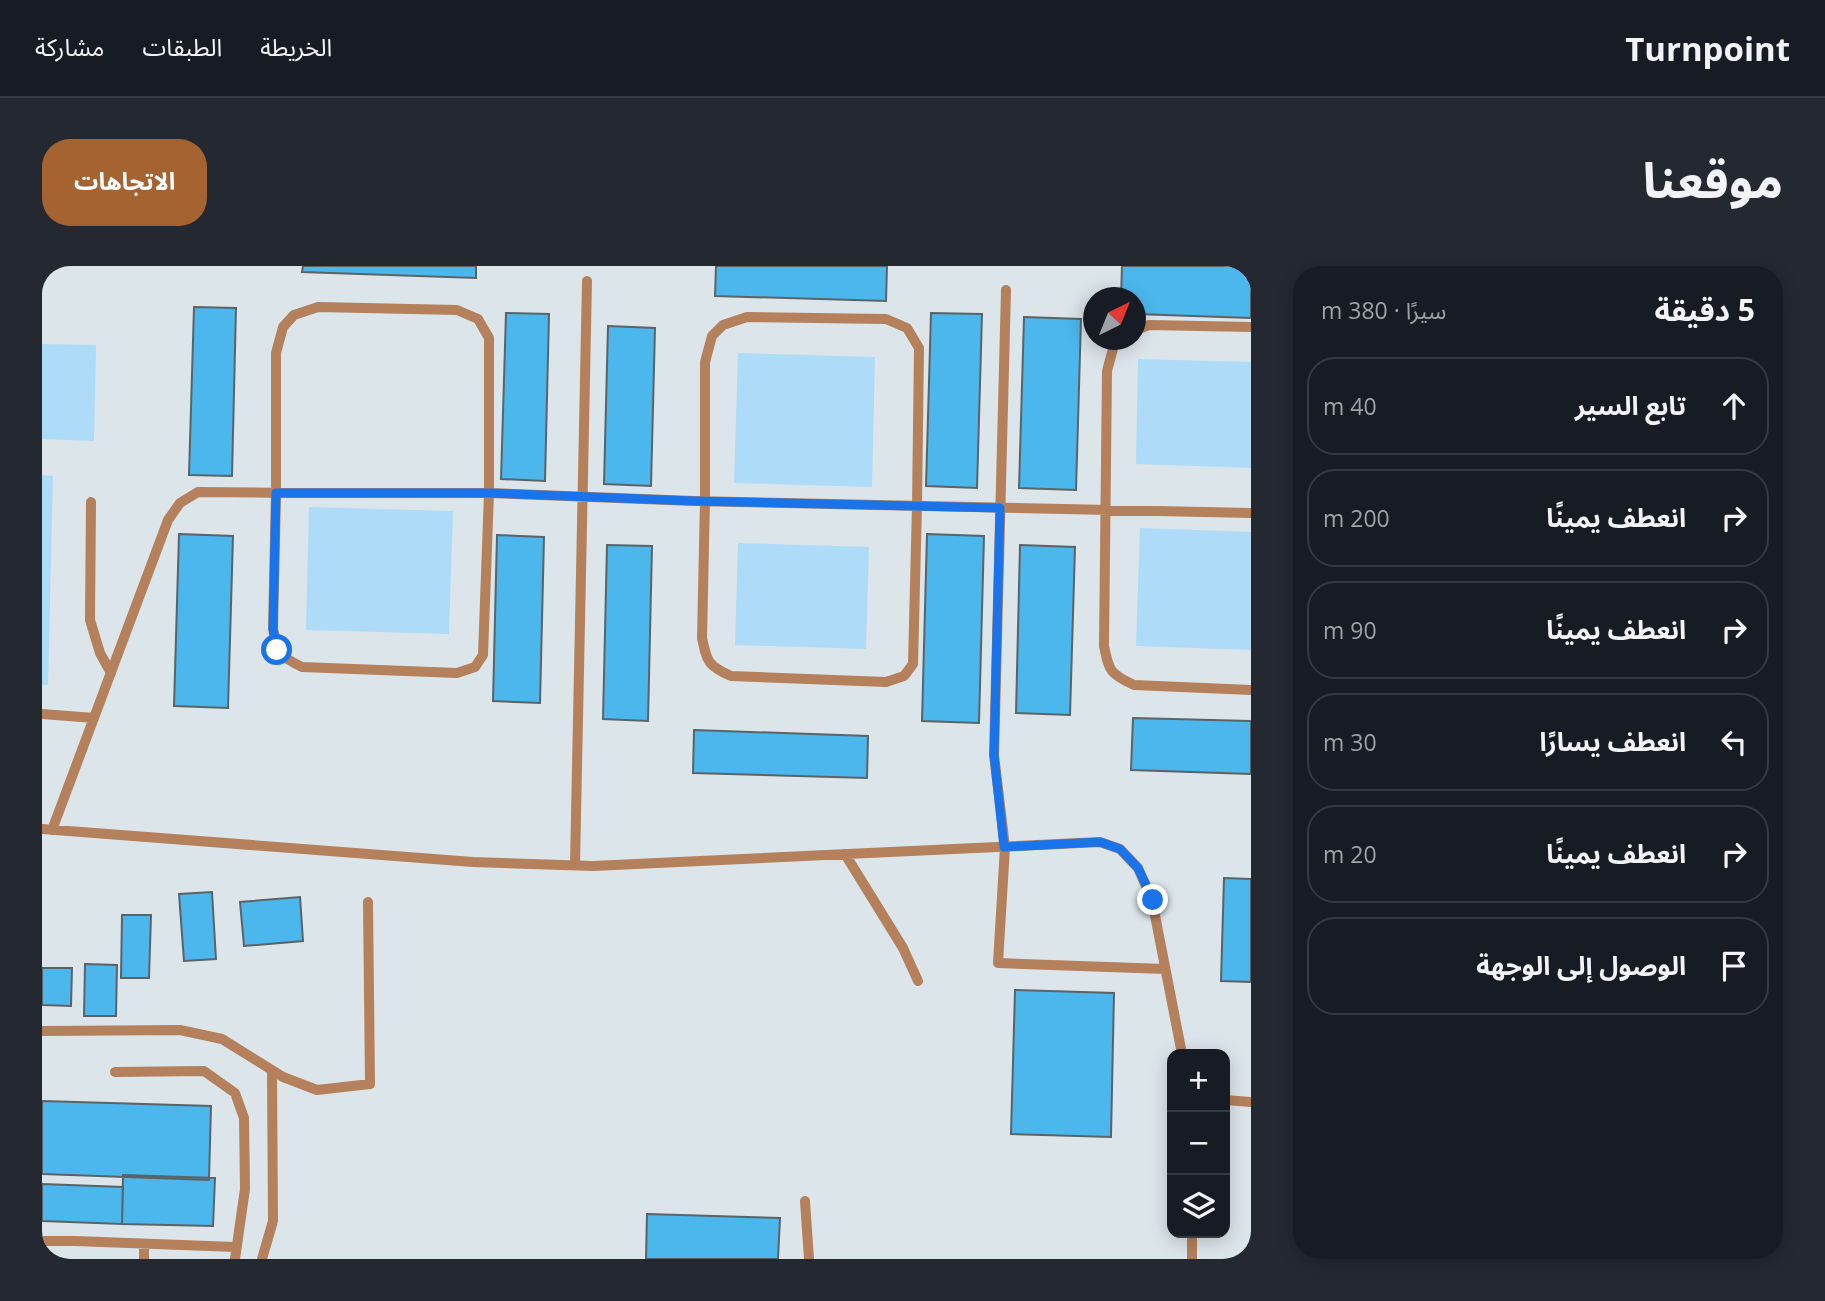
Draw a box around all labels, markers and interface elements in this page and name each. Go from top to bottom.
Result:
text: Turnpoint [1625,26,1790,71]
text: مشاركة [35,30,104,63]
text: الطبقات [142,30,222,63]
text: الخريطة [260,30,332,63]
button: الاتجاهات [42,139,207,226]
text: موقعنا [1643,146,1783,212]
north arrow [1083,287,1146,350]
text: 5 دقيقة [1655,289,1755,330]
text: سيرًا · 380 m [1321,294,1446,326]
text: تابع السير [1575,387,1686,423]
icon: ahead [1715,387,1753,425]
text: 40 m [1323,390,1377,422]
text: انعطف يمينًا [1546,499,1686,535]
icon: right [1715,499,1753,537]
text: 200 m [1323,502,1390,534]
text: انعطف يمينًا [1546,611,1686,647]
icon: right [1715,611,1753,649]
text: 90 m [1323,614,1377,646]
route start [261,634,292,665]
text: انعطف يسارًا [1540,723,1686,759]
icon: left [1715,723,1753,761]
text: 30 m [1323,726,1377,758]
text: انعطف يمينًا [1546,835,1686,871]
icon: right [1715,835,1753,873]
text: 20 m [1323,838,1377,870]
route end [1137,884,1168,915]
text: الوصول إلى الوجهة [1476,947,1686,983]
icon: arrive [1715,947,1753,985]
map controls [1167,1049,1230,1238]
button: + [1167,1049,1230,1112]
button: − [1167,1112,1230,1175]
button: layers [1167,1175,1230,1238]

